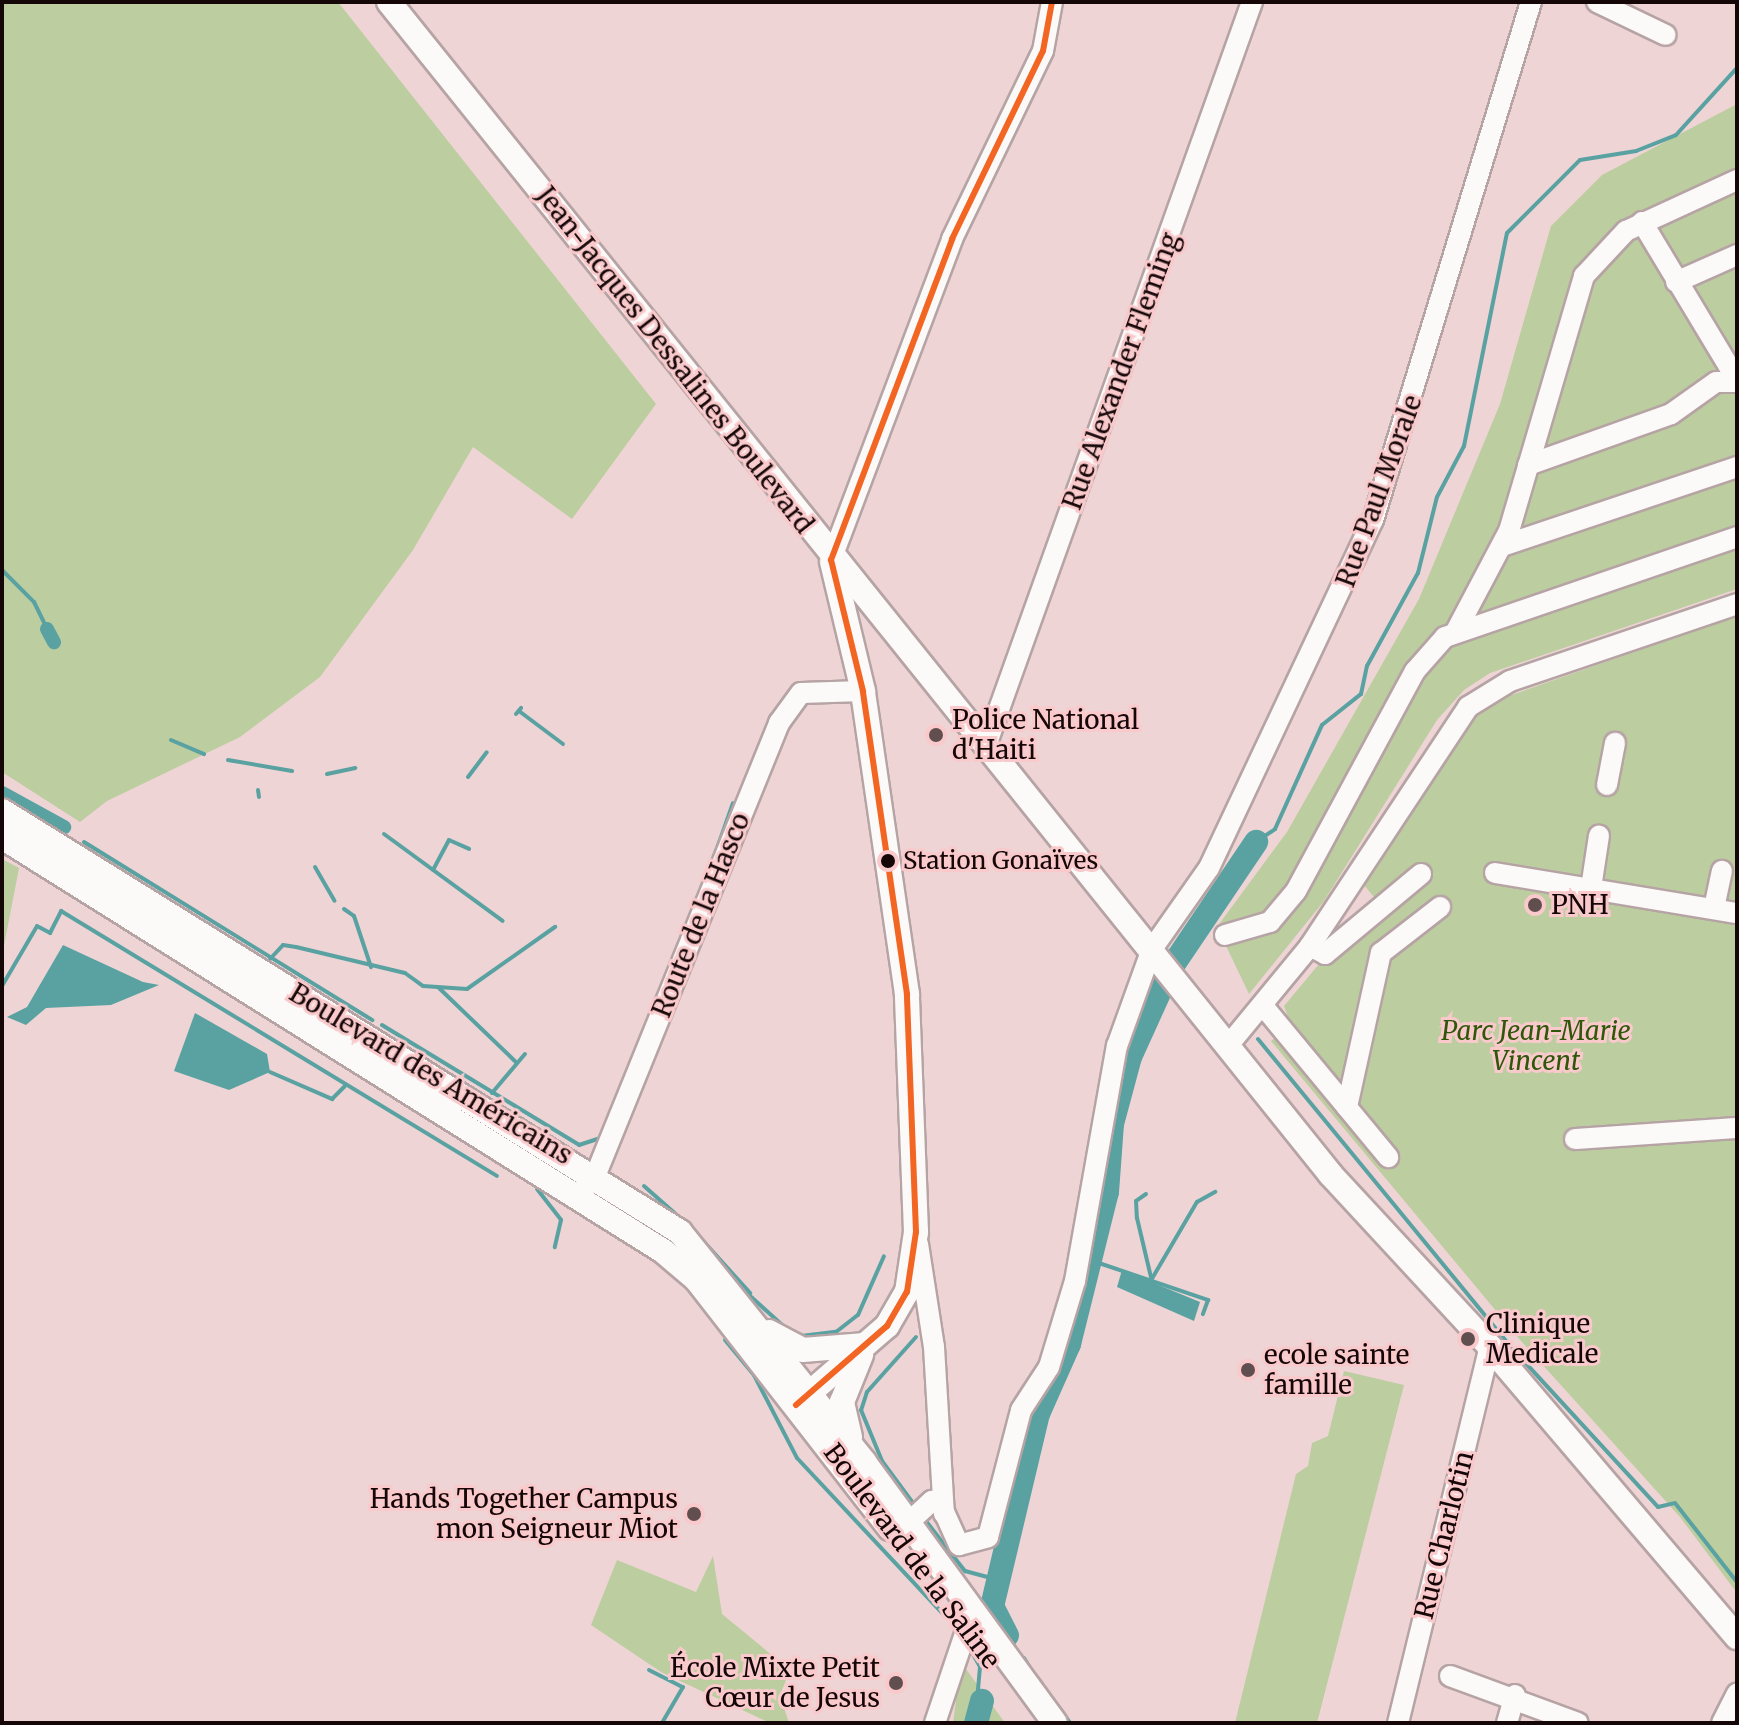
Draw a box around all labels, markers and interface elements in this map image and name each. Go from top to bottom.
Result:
street label: Jean-Jacques Dessalines Boulevard [530,180,820,540]
street label: Rue Alexander Fleming [1056,228,1186,514]
street label: Rue Paul Morale [1330,391,1428,591]
place label: Police National d'Haiti [952,704,1139,766]
marker: Police National d'Haiti [927,726,945,744]
street label: Route de la Hasco [646,808,756,1022]
place label: Station Gonaïves [903,847,1098,875]
marker: Station Gonaïves [880,853,896,869]
place label: PNH [1551,889,1609,921]
marker: PNH [1526,896,1544,914]
street label: Boulevard des Américains [284,977,578,1171]
park label: Parc Jean-Marie Vincent [1441,1015,1631,1076]
place label: Clinique Medicale [1486,1308,1598,1370]
marker: Clinique Medicale [1457,1328,1479,1350]
place label: ecole sainte famille [1264,1339,1409,1400]
marker: ecole sainte famille [1239,1361,1257,1379]
street label: Boulevard de la Saline [817,1437,1007,1675]
street label: Rue Charlotin [1408,1448,1480,1622]
place label: Hands Together Campus mon Seigneur Miot [370,1483,678,1544]
marker: Hands Together Campus mon Seigneur Miot [685,1505,703,1523]
place label: École Mixte Petit Cœur de Jesus [670,1652,880,1714]
marker: École Mixte Petit Cœur de Jesus [887,1674,905,1692]

